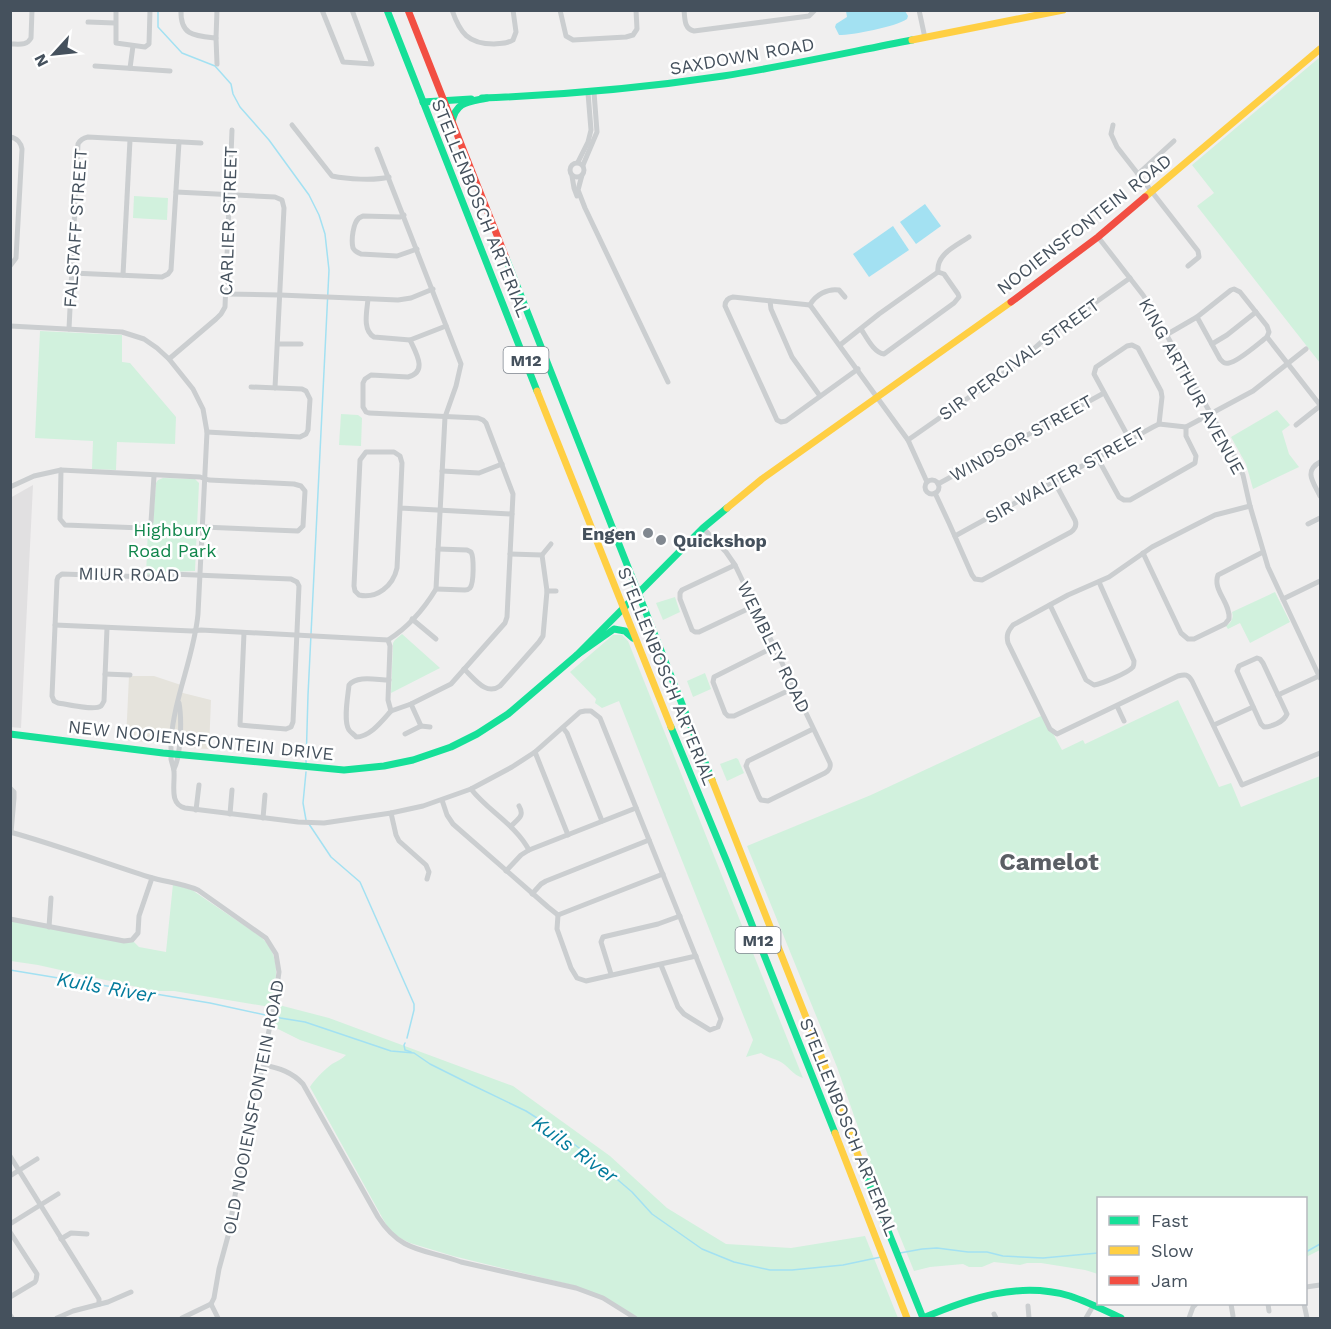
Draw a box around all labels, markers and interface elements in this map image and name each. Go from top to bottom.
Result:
north arrow [24,24,84,84]
street label: SAXDOWN ROAD [668,33,816,79]
text: N [30,51,52,70]
street label: STELLENBOSCH ARTERIAL [428,96,534,320]
street label: CARLIER STREET [215,146,241,296]
street label: FALSTAFF STREET [59,147,91,308]
street label: NOOIENSFONTEIN ROAD [992,149,1176,299]
street label: SIR PERCIVAL STREET [935,294,1104,424]
street label: KING ARTHUR AVENUE [1135,294,1249,478]
road number: M12 [504,347,548,373]
street label: WINDSOR STREET [946,390,1096,486]
street label: SIR WALTER STREET [981,422,1149,528]
park label: Highbury Road Park [128,519,216,561]
place label: Engen [582,523,636,544]
marker: Engen [641,526,655,540]
place label: Quickshop [673,530,767,551]
marker: Quickshop [654,533,668,547]
street label: MIUR ROAD [78,563,180,585]
street label: STELLENBOSCH ARTERIAL [614,564,720,788]
street label: WEMBLEY ROAD [733,578,815,716]
street label: NEW NOOIENSFONTEIN DRIVE [67,716,335,764]
district label: Camelot [999,848,1099,876]
road number: M12 [736,927,780,953]
water label: Kuils River [55,967,158,1008]
street label: OLD NOOIENSFONTEIN ROAD [218,978,288,1236]
street label: STELLENBOSCH ARTERIAL [796,1015,902,1239]
water label: Kuils River [528,1110,623,1189]
legend [1097,1197,1307,1305]
text: Fast [1151,1210,1189,1231]
text: Slow [1151,1240,1194,1261]
text: Jam [1151,1270,1188,1291]

